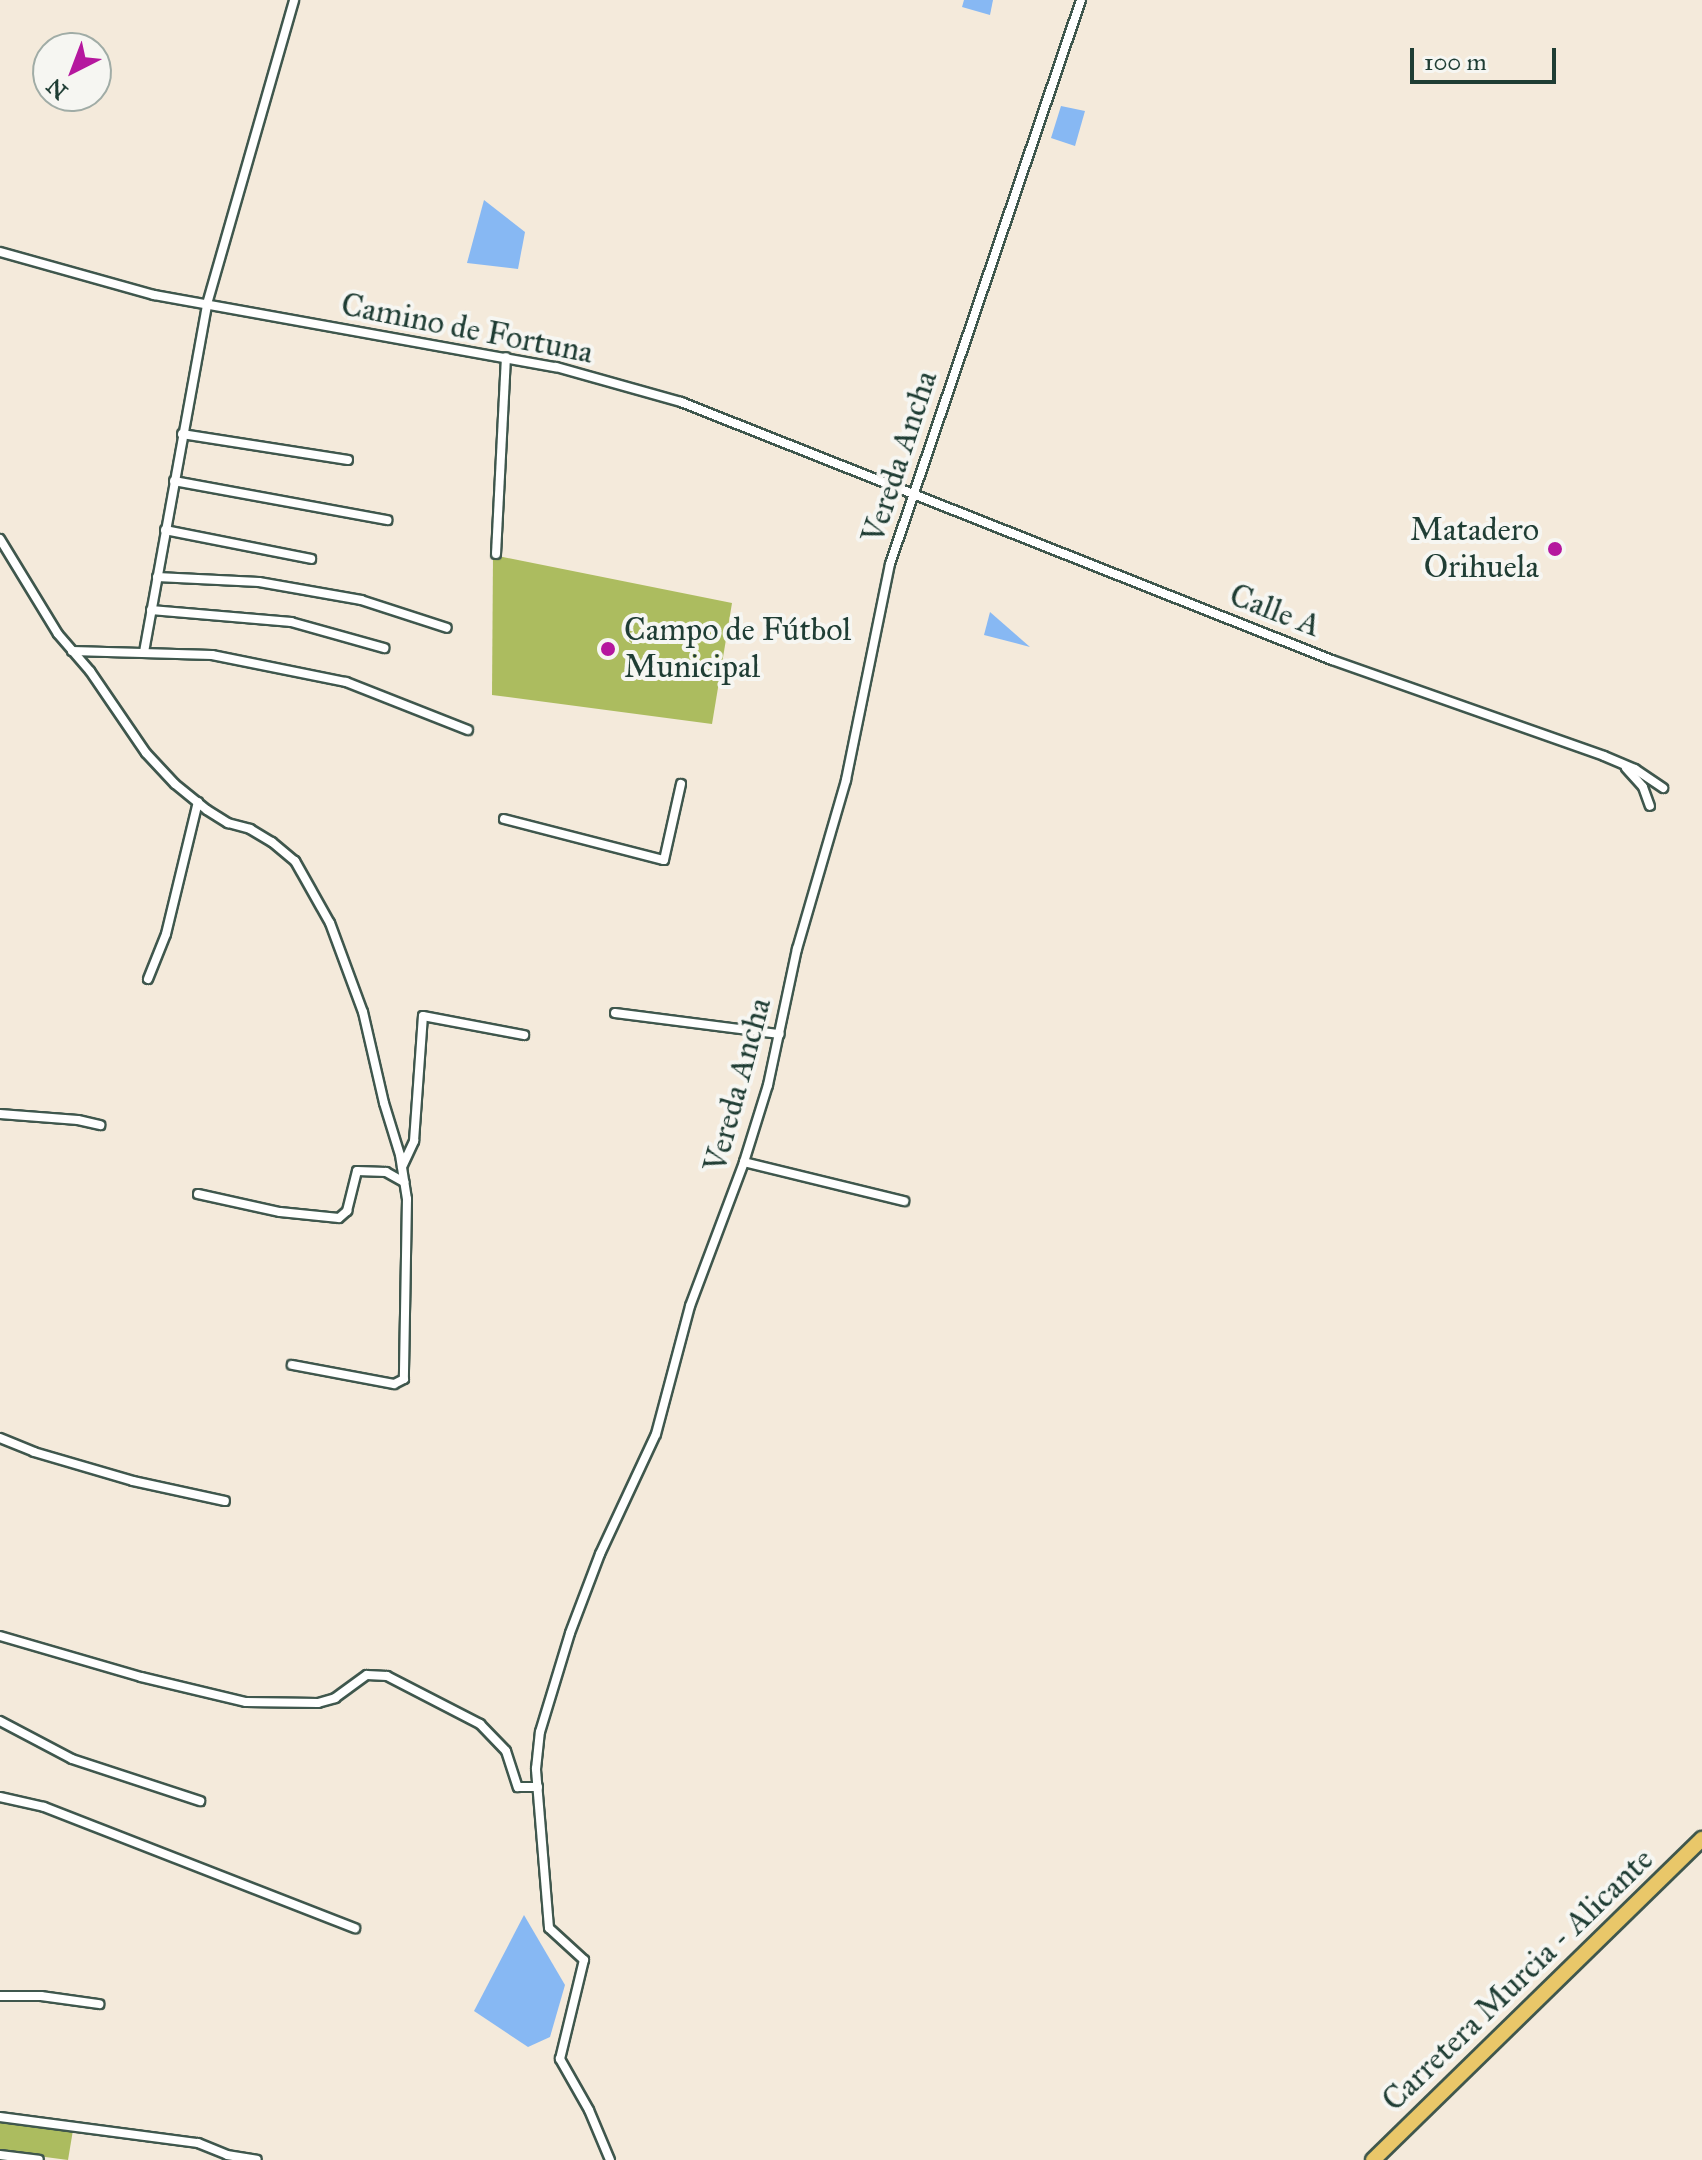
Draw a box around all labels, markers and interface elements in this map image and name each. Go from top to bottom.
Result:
north arrow [32,32,112,112]
scale bar [1414,32,1560,82]
text: 100 m [1424,47,1487,77]
text: N [41,72,73,105]
street label: Camino de Fortuna [338,286,596,372]
street label: Vereda Ancha [854,366,946,548]
place label: Matadero Orihuela [1410,512,1539,587]
marker: Matadero Orihuela [1546,540,1564,558]
street label: Calle A [1224,576,1326,646]
place label: Campo de Fútbol Municipal [624,612,851,687]
marker: Campo de Fútbol Municipal [599,640,617,658]
street label: Vereda Ancha [696,994,780,1176]
street label: Carretera Murcia - Alicante [1375,1841,1661,2119]

